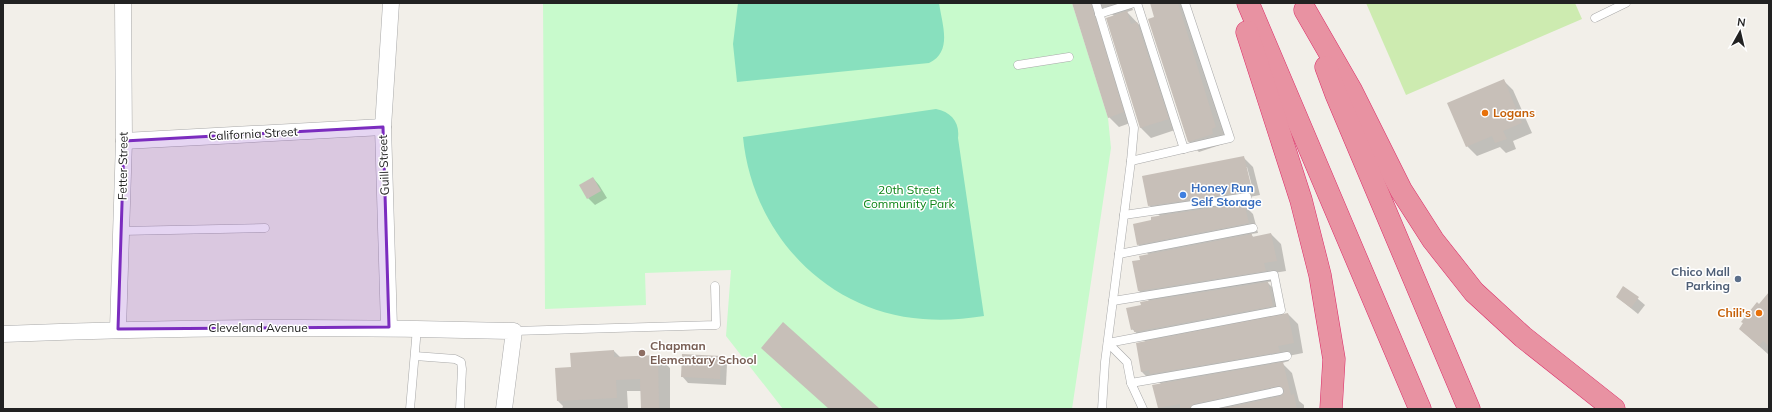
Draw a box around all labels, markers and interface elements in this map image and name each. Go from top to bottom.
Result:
north arrow [1720,12,1760,52]
text: N [1736,15,1746,30]
place label: Logans [1493,105,1535,120]
marker: Logans [1480,108,1490,118]
street label: California Street [208,124,298,143]
street label: Fetter Street [114,132,131,200]
street label: Guill Street [375,134,392,196]
place label: Honey Run Self Storage [1191,180,1262,209]
park label: 20th Street Community Park [863,182,956,211]
marker: Honey Run Self Storage [1178,190,1188,200]
place label: Chico Mall Parking [1671,264,1730,293]
marker: Chico Mall Parking [1733,274,1743,284]
place label: Chili's [1717,305,1751,320]
marker: Chili's [1754,308,1764,318]
street label: Cleveland Avenue [208,320,308,335]
place label: Chapman Elementary School [650,338,757,367]
marker: Chapman Elementary School [637,348,647,358]

